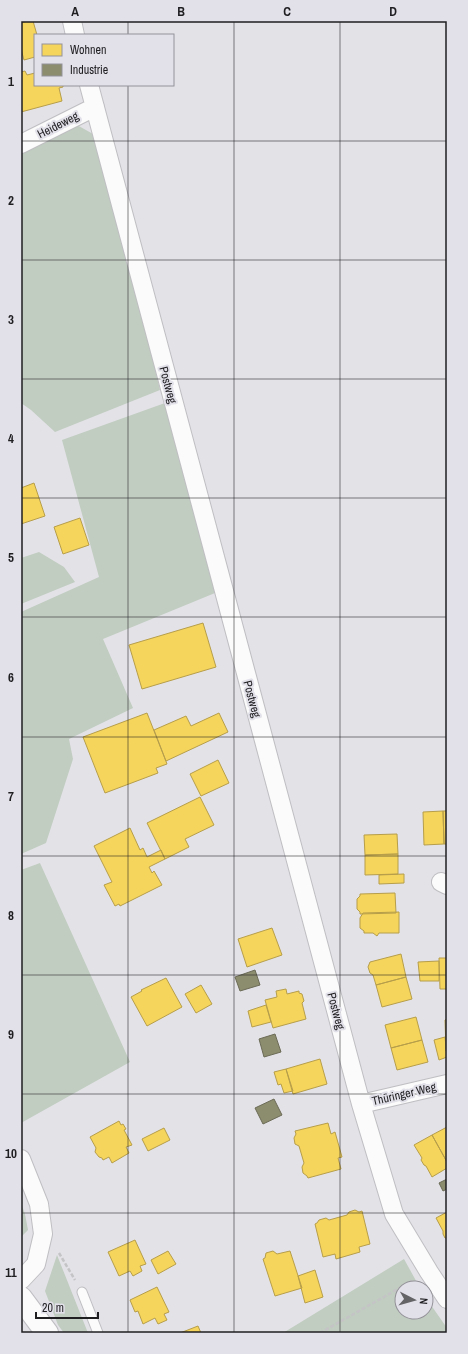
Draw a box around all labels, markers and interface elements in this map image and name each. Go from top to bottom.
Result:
text: A [71,3,79,20]
text: B [177,3,185,20]
text: C [283,3,291,20]
text: D [389,3,397,20]
legend [34,34,174,86]
text: Wohnen [70,42,106,58]
text: Industrie [70,62,108,78]
text: 1 [8,73,14,90]
street label: Heideweg [35,108,82,142]
text: 2 [8,192,14,209]
text: 3 [8,311,14,328]
street label: Postweg [155,365,181,406]
text: 4 [8,430,14,447]
text: 5 [8,549,14,566]
text: 6 [8,669,14,686]
street label: Postweg [239,679,265,720]
text: 7 [8,788,14,805]
text: 8 [8,907,14,924]
street label: Postweg [323,991,349,1032]
text: 9 [8,1026,14,1043]
street label: Thüringer Weg [370,1079,438,1109]
text: 10 [5,1145,17,1162]
text: 11 [5,1264,17,1281]
north arrow [394,1280,434,1320]
scale bar [36,1294,98,1320]
text: N [417,1297,431,1305]
text: 20 m [42,1300,64,1316]

